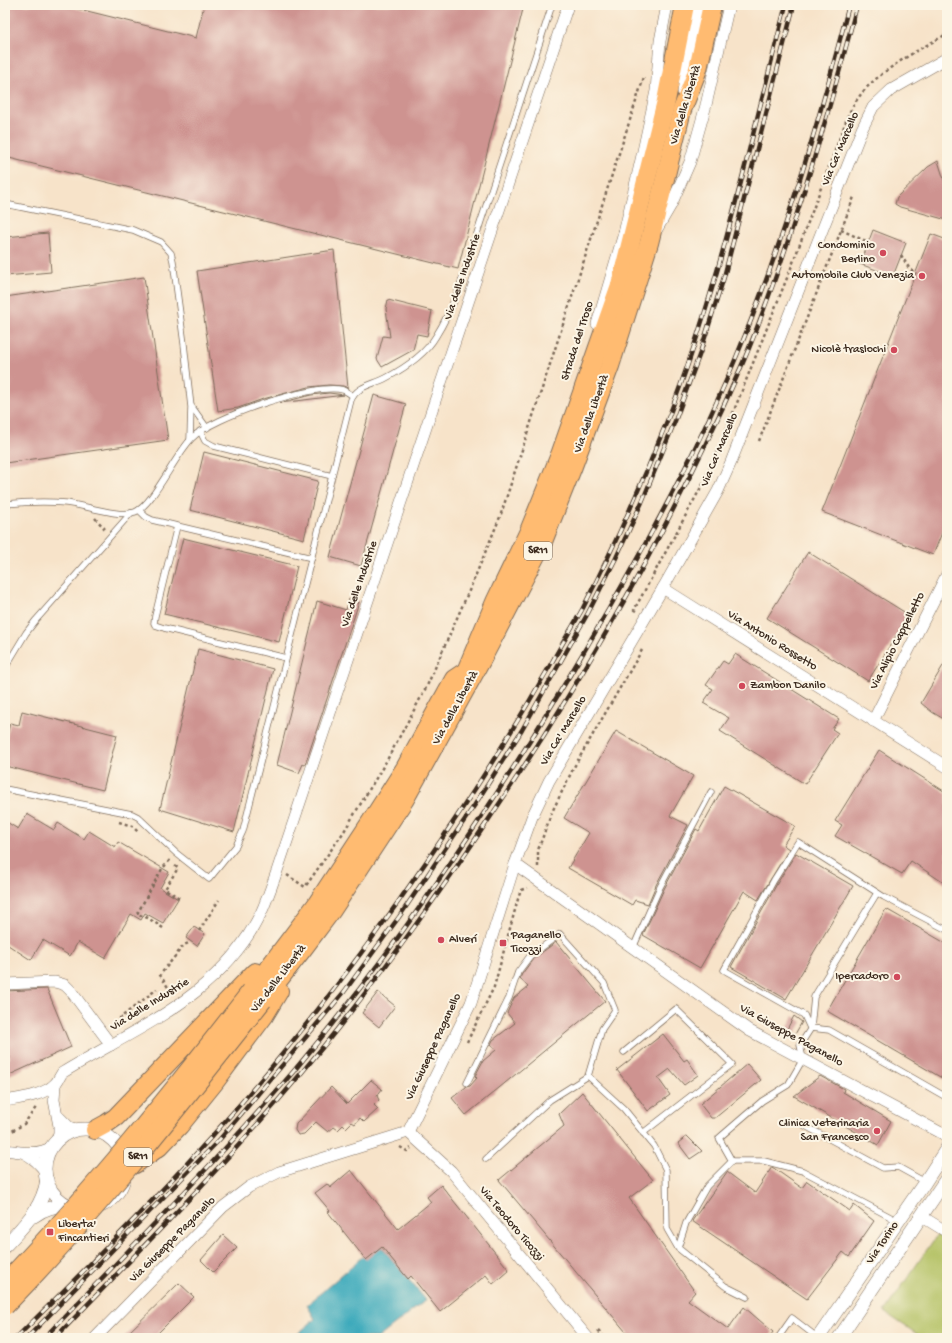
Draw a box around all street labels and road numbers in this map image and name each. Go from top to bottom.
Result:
street label: Via della Libertà [667,63,705,147]
street label: Via Ca' Marcello [819,110,863,189]
street label: Via delle Industrie [441,231,485,323]
street label: Strada del Troso [559,300,597,382]
street label: Via della Libertà [571,373,613,456]
street label: Via Ca' Marcello [698,411,742,490]
street label: Via delle Industrie [338,538,382,630]
road number: SR11 [524,542,552,560]
street label: Via Alipio Cappelletto [867,590,929,693]
street label: Via Antonio Rossetto [723,607,820,674]
street label: Via della Libertà [429,668,482,748]
street label: Via Ca' Marcello [537,694,590,769]
street label: Via della Libertà [248,942,310,1016]
street label: Via delle Industrie [107,975,193,1035]
street label: Via Giuseppe Paganello [403,991,465,1104]
street label: Via Giuseppe Paganello [736,1001,845,1070]
road number: SR11 [124,1148,152,1166]
street label: Via Teodoro Ticozzi [475,1183,547,1264]
street label: Via Giuseppe Paganello [126,1194,219,1287]
street label: Via Torino [863,1219,902,1268]

